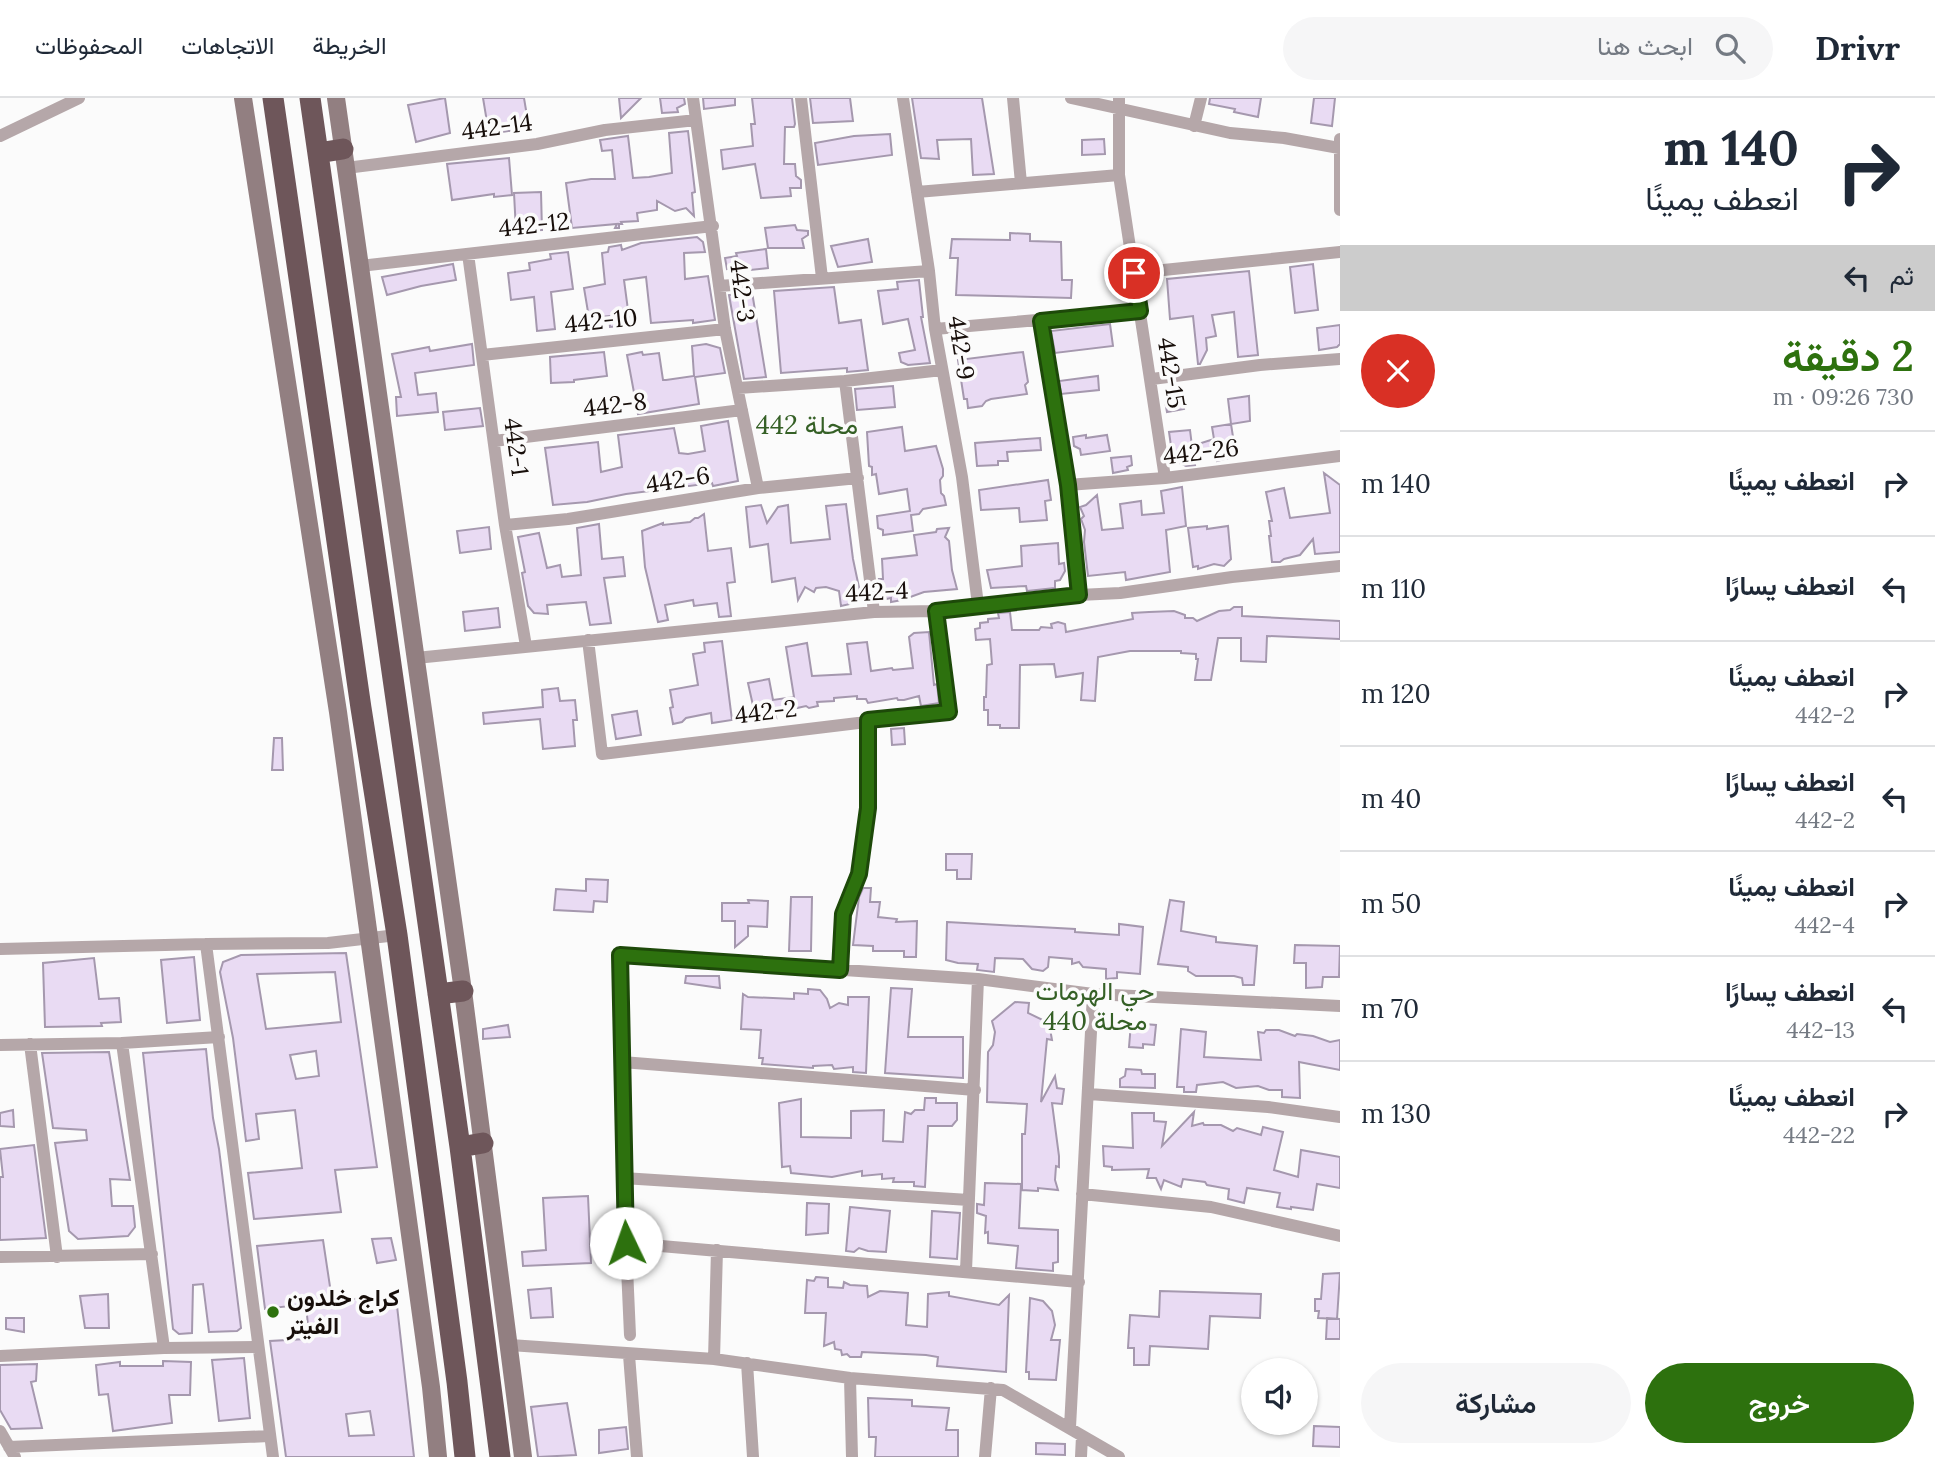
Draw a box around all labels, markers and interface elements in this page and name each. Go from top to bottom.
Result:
search box [1283,17,1773,80]
text: Drivr [1815,27,1900,69]
text: ابحث هنا [1597,29,1693,62]
icon: search [1711,29,1749,67]
text: المحفوظات [35,30,143,61]
text: الاتجاهات [181,30,274,61]
text: الخريطة [312,30,387,61]
street label: 442-14 [459,106,534,147]
text: 140 m [1663,116,1799,178]
icon: right [1823,126,1914,217]
text: انعطف يمينًا [1645,178,1799,219]
street label: 442-12 [497,205,571,244]
pin [1104,243,1164,303]
icon: arrive [1115,254,1153,292]
street label: 442-3 [723,258,762,324]
icon: left [1838,259,1876,297]
text: ثم [1890,259,1914,292]
street label: 442-10 [563,301,639,340]
street label: 442-9 [941,314,982,382]
text: 2 دقيقة [1782,329,1914,383]
button: close [1361,334,1435,408]
street label: 442-15 [1151,335,1192,411]
text: 730 m · 09:26 [1773,382,1914,411]
street label: 442-8 [581,385,648,424]
district label: محلة 442 [756,408,858,441]
street label: 442-1 [497,416,536,478]
street label: 442-26 [1161,431,1241,472]
street label: 442-6 [644,459,712,500]
text: انعطف يمينًا [1728,464,1855,497]
icon: right [1876,465,1914,503]
text: 140 m [1361,467,1431,500]
text: انعطف يسارًا [1725,569,1855,602]
icon: left [1876,570,1914,608]
text: 110 m [1361,572,1426,605]
street label: 442-4 [845,574,909,609]
text: انعطف يمينًا [1728,660,1855,693]
icon: right [1876,675,1914,713]
text: 120 m [1361,677,1431,710]
street label: 442-2 [733,692,799,731]
text: 442-2 [1795,700,1855,729]
text: انعطف يسارًا [1725,765,1855,798]
icon: left [1876,780,1914,818]
text: 40 m [1361,782,1421,815]
text: 442-2 [1795,805,1855,834]
text: انعطف يمينًا [1728,870,1855,903]
icon: right [1876,885,1914,923]
text: 50 m [1361,887,1421,920]
text: 442-4 [1794,910,1855,939]
district label: حي الهرمات محلة 440 [1035,974,1155,1037]
text: انعطف يسارًا [1725,975,1855,1008]
icon: left [1876,990,1914,1028]
text: 70 m [1361,992,1419,1025]
text: 442-13 [1786,1015,1855,1044]
text: انعطف يمينًا [1728,1080,1855,1113]
icon: right [1876,1095,1914,1133]
text: 130 m [1361,1097,1431,1130]
text: 442-22 [1783,1120,1855,1149]
position arrow [589,1206,663,1280]
place label: كراج خلدون الفيتر [286,1282,400,1341]
marker: كراج خلدون الفيتر [265,1304,281,1320]
map controls [1241,1358,1318,1435]
button: sound [1241,1358,1318,1435]
button: مشاركة [1361,1363,1631,1443]
button: خروج [1645,1363,1914,1443]

